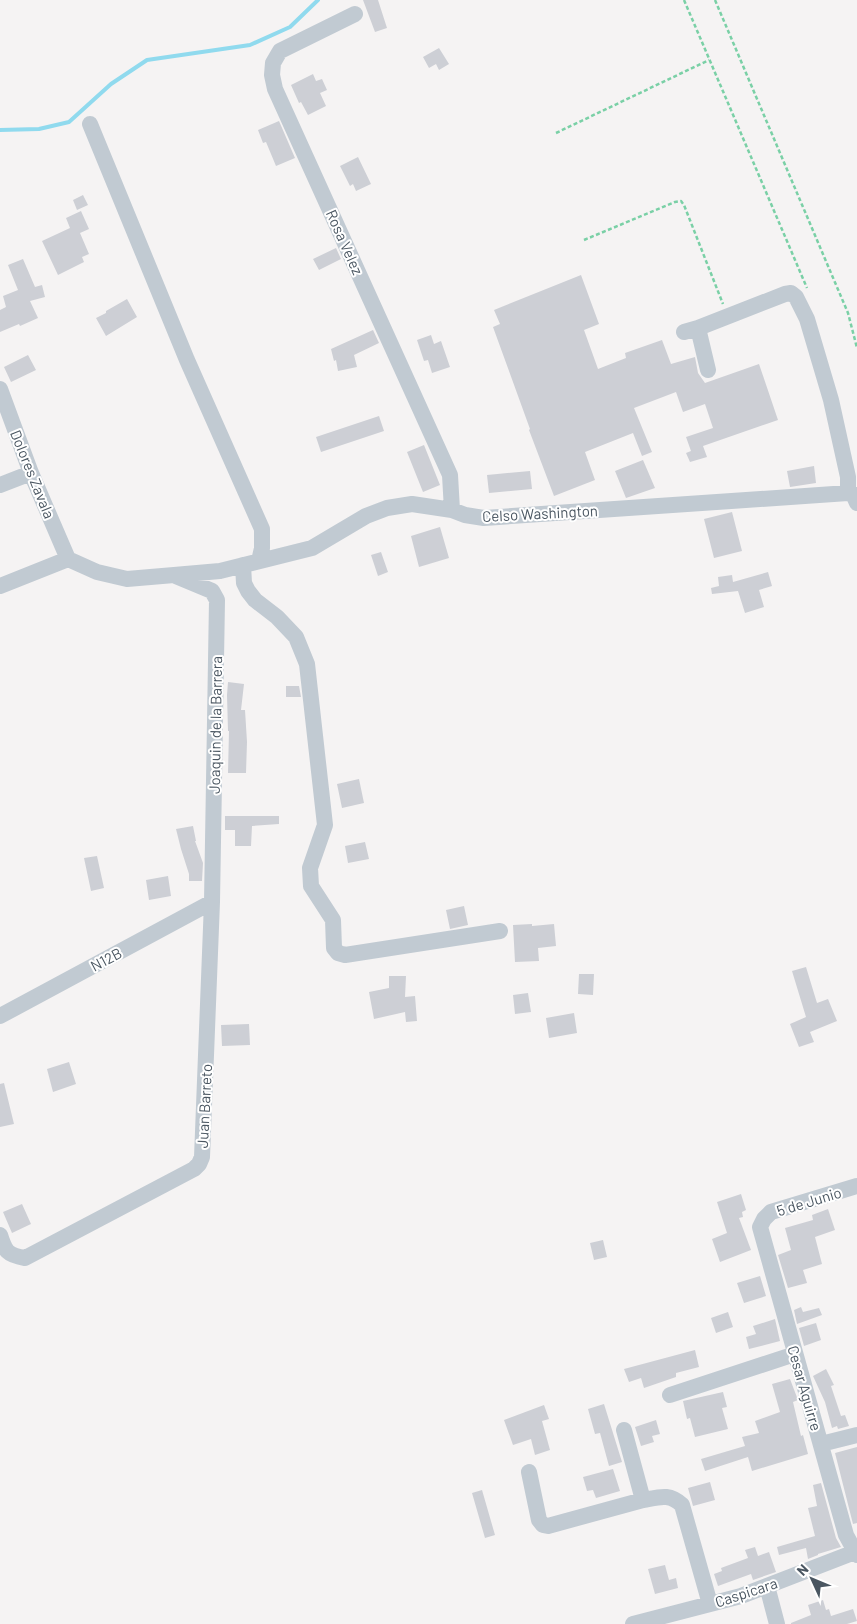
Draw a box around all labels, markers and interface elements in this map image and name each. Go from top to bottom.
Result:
street label: Rosa Velez [323,207,367,278]
street label: Dolores Zavala [7,427,59,521]
street label: Celso Washington [482,501,598,525]
street label: Joaquin de la Barrera [205,656,225,794]
street label: N12B [87,943,125,975]
street label: Juan Barreto [193,1063,215,1149]
street label: 5 de Junio [774,1183,844,1219]
street label: Cesar Aguirre [784,1343,826,1433]
north arrow [787,1554,837,1604]
text: N [793,1560,812,1579]
street label: Caspicara [713,1573,779,1611]

